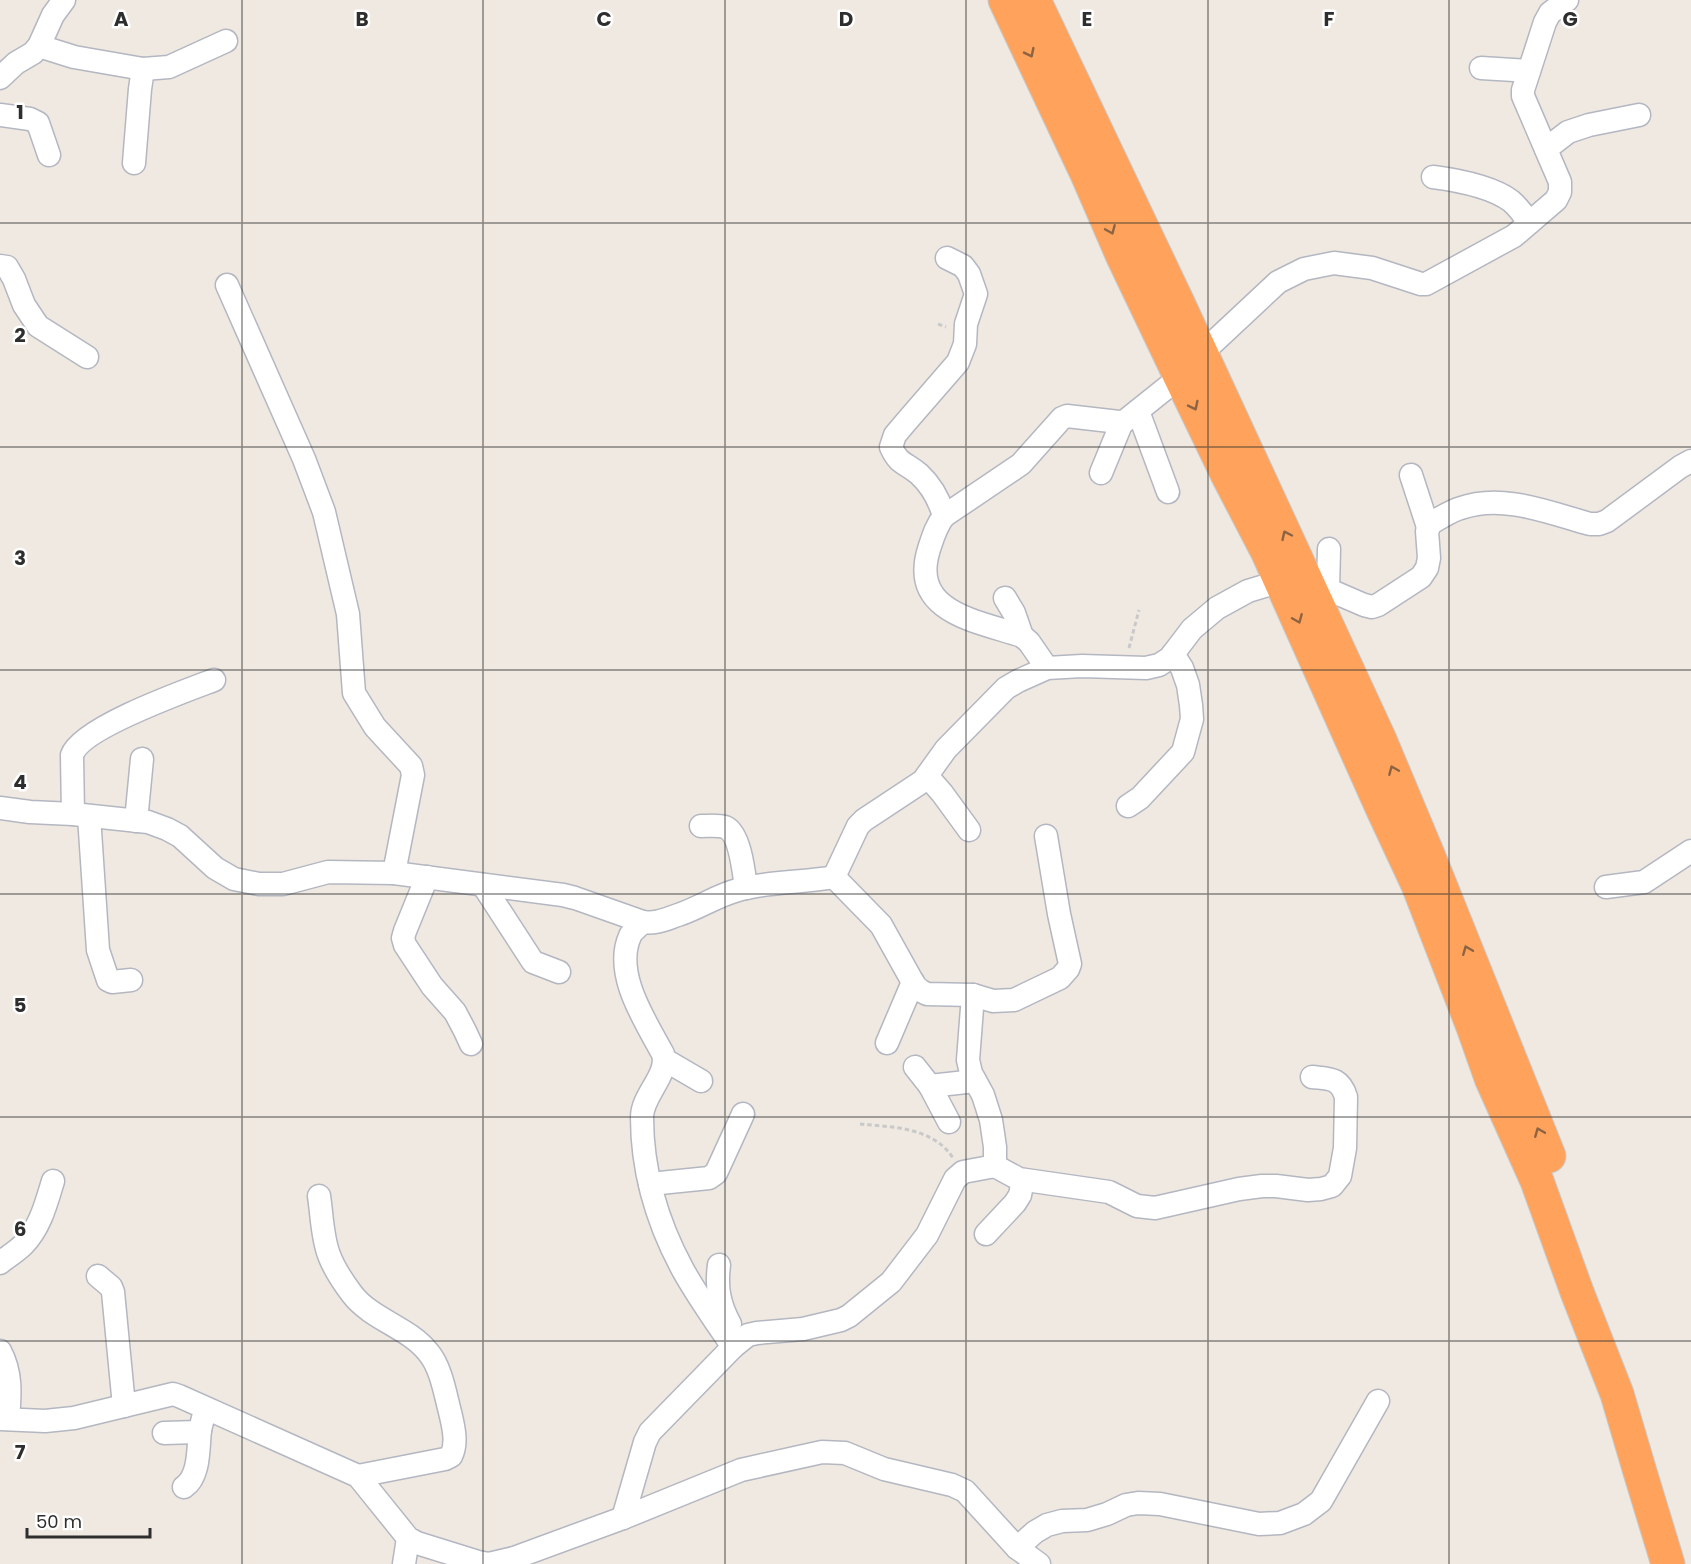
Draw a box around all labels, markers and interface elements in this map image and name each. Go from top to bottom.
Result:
text: A [114,5,129,33]
text: B [355,5,369,33]
text: C [596,5,612,33]
text: D [839,5,853,33]
text: E [1082,5,1092,33]
text: F [1324,5,1335,33]
text: G [1562,5,1578,33]
one-way arrow [1022,46,1034,57]
text: 1 [16,98,24,126]
one-way arrow [1104,223,1116,234]
text: 2 [14,321,26,349]
one-way arrow [1187,400,1199,411]
one-way arrow [1281,531,1293,542]
text: 3 [14,544,26,572]
one-way arrow [1291,613,1303,624]
one-way arrow [1388,766,1400,777]
text: 4 [13,768,27,796]
one-way arrow [1462,946,1474,957]
text: 5 [14,991,27,1019]
one-way arrow [1534,1127,1546,1138]
text: 6 [14,1215,26,1243]
text: 7 [15,1438,26,1466]
scale bar [27,1501,150,1539]
text: 50 m [36,1509,82,1534]

